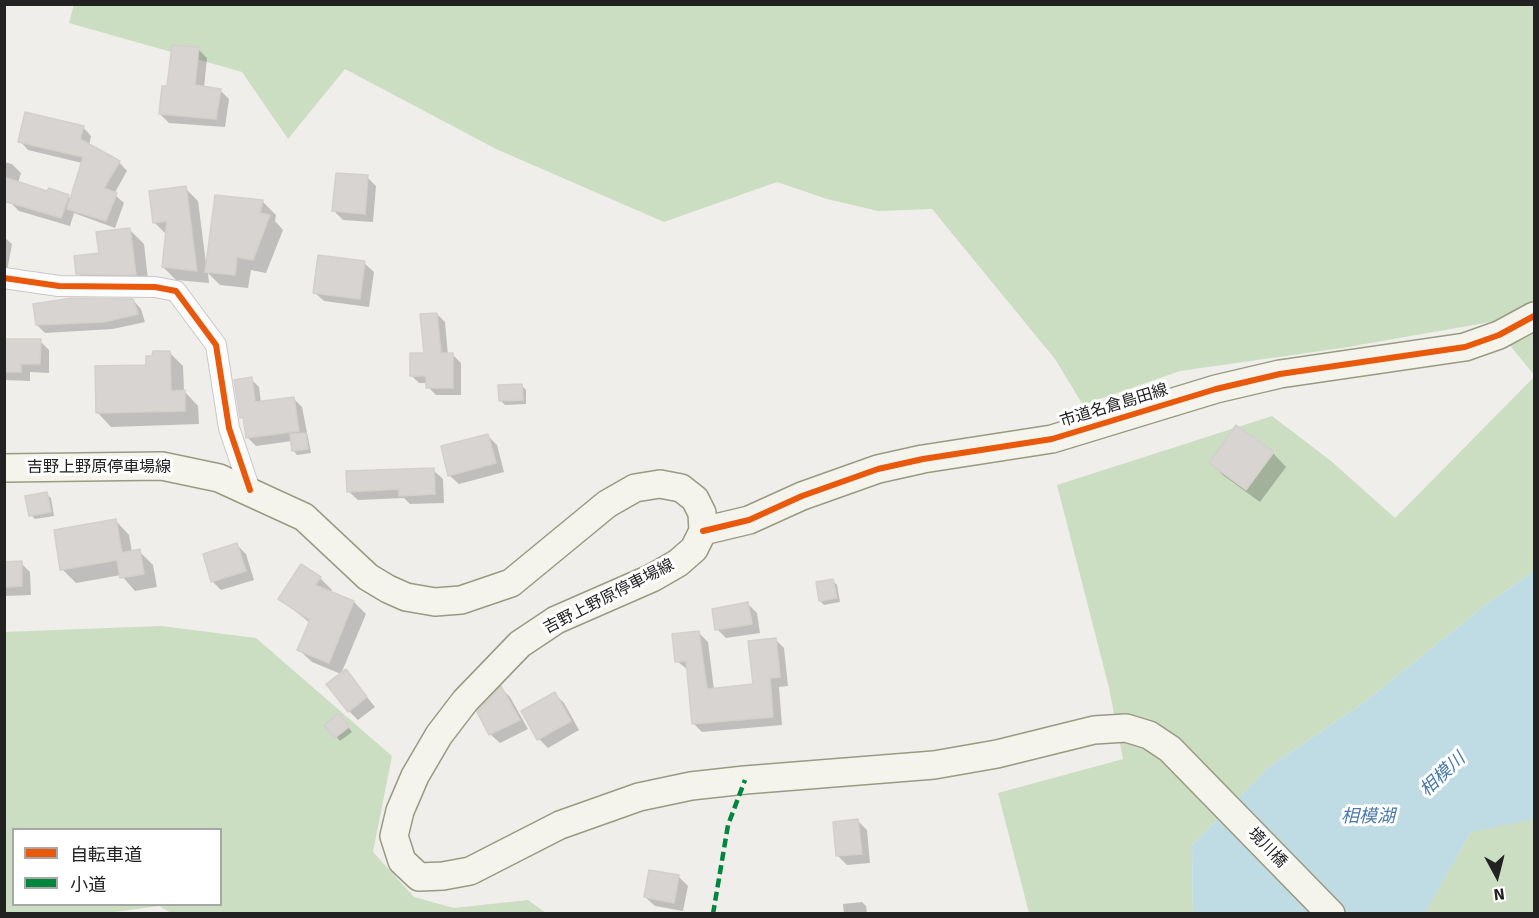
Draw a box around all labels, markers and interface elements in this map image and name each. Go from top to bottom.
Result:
street label: 市道名倉島田線 [1058,380,1170,432]
street label: 吉野上野原停車場線 [27,458,171,478]
street label: 吉野上野原停車場線 [540,556,678,638]
water label: 相模川 [1416,749,1470,801]
water label: 相模湖 [1341,806,1395,828]
street label: 境川橋 [1243,824,1291,872]
legend [12,828,222,906]
text: 自転車道 [70,844,142,866]
north arrow [1467,846,1527,906]
text: 小道 [70,874,106,896]
text: N [1492,883,1506,904]

